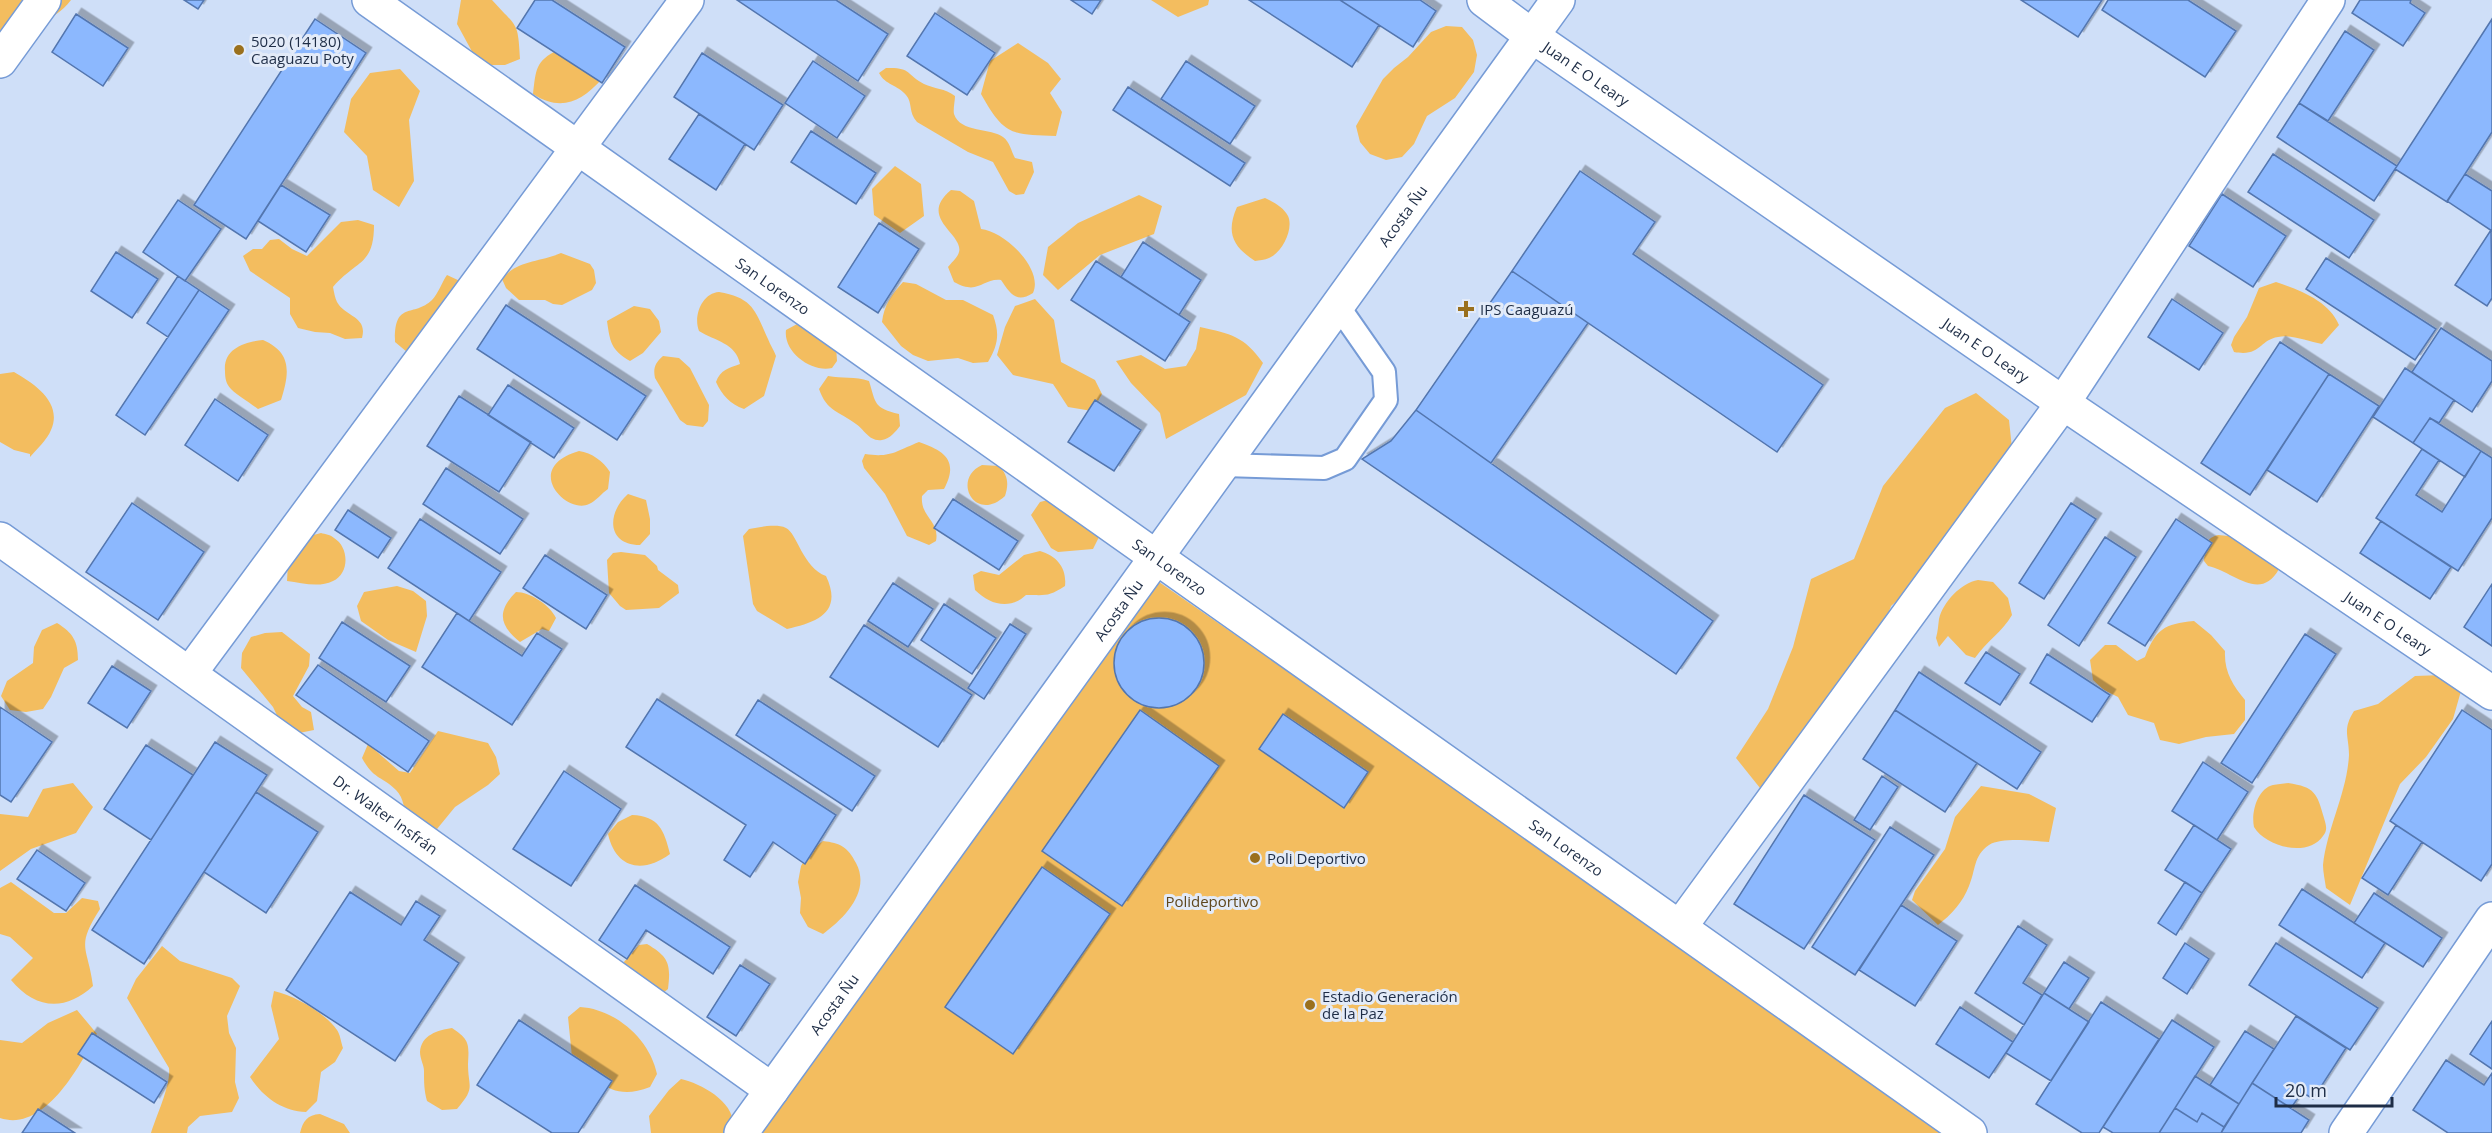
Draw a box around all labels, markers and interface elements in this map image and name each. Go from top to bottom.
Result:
place label: 5020 (14180) Caaguazu Poty [251,31,354,68]
street label: Juan E O Leary [1538,36,1634,111]
marker: 5020 (14180) Caaguazu Poty [232,43,246,57]
street label: Acosta Ñu [1374,181,1431,250]
street label: San Lorenzo [732,253,814,319]
place label: IPS Caaguazú [1480,299,1573,319]
marker: IPS Caaguazú [1457,300,1475,318]
street label: Juan E O Leary [1937,312,2034,387]
street label: San Lorenzo [1129,534,1211,600]
street label: Acosta Ñu [1089,575,1147,644]
street label: Juan E O Leary [2339,585,2436,660]
street label: Dr. Walter Insfrán [330,770,442,859]
street label: San Lorenzo [1525,814,1608,881]
place label: Poli Deportivo [1267,848,1366,868]
marker: Poli Deportivo [1248,851,1262,865]
park label: Polideportivo [1165,891,1259,911]
street label: Acosta Ñu [805,969,863,1039]
place label: Estadio Generación de la Paz [1322,986,1458,1023]
marker: Estadio Generación de la Paz [1303,998,1317,1012]
scale bar [2276,1070,2392,1108]
text: 20 m [2285,1078,2327,1102]

